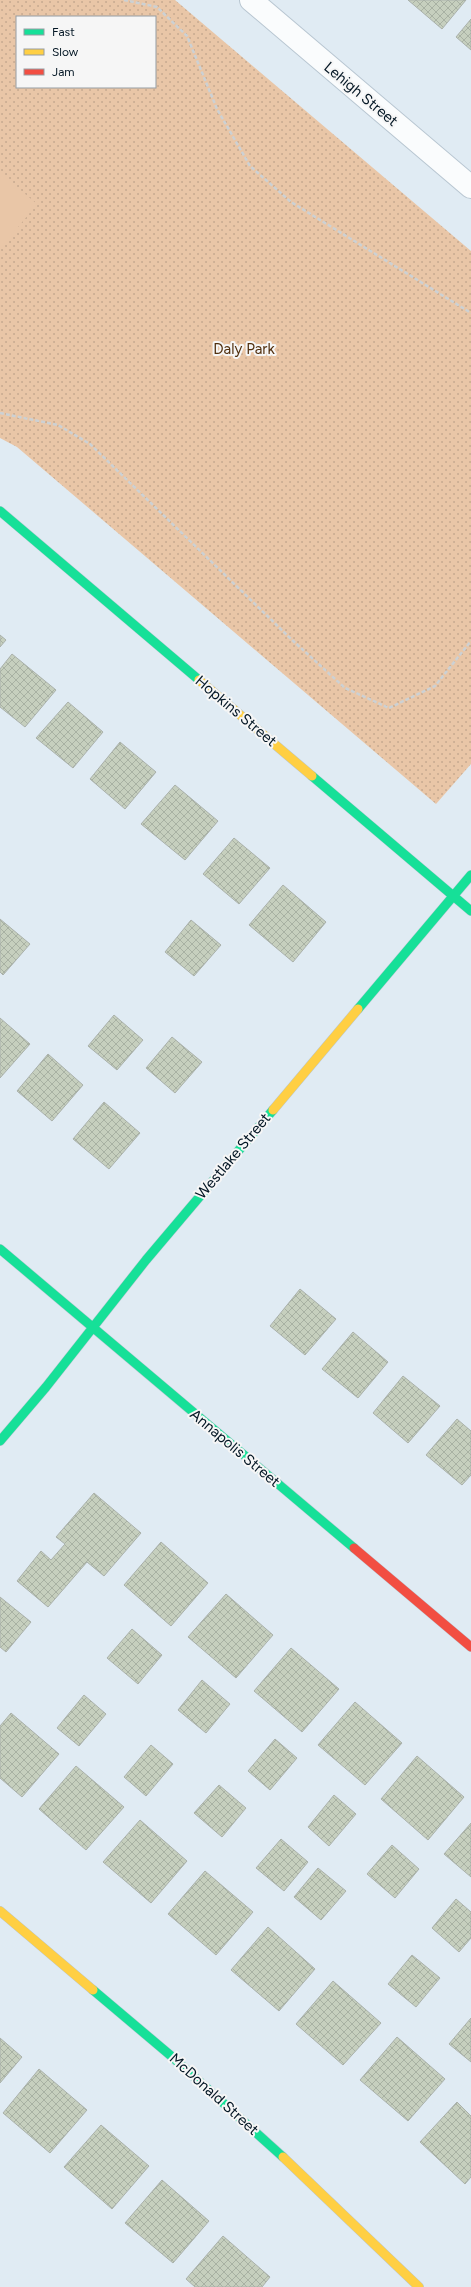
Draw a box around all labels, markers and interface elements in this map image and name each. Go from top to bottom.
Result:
legend [16,16,156,88]
text: Fast [52,25,75,39]
text: Slow [52,45,79,59]
street label: Lehigh Street [320,58,402,130]
text: Jam [52,65,75,79]
park label: Daly Park [213,340,275,358]
street label: Hopkins Street [192,672,281,750]
street label: Westlake Street [192,1109,274,1203]
street label: Annapolis Street [186,1405,284,1491]
street label: McDonald Street [166,2049,262,2139]

